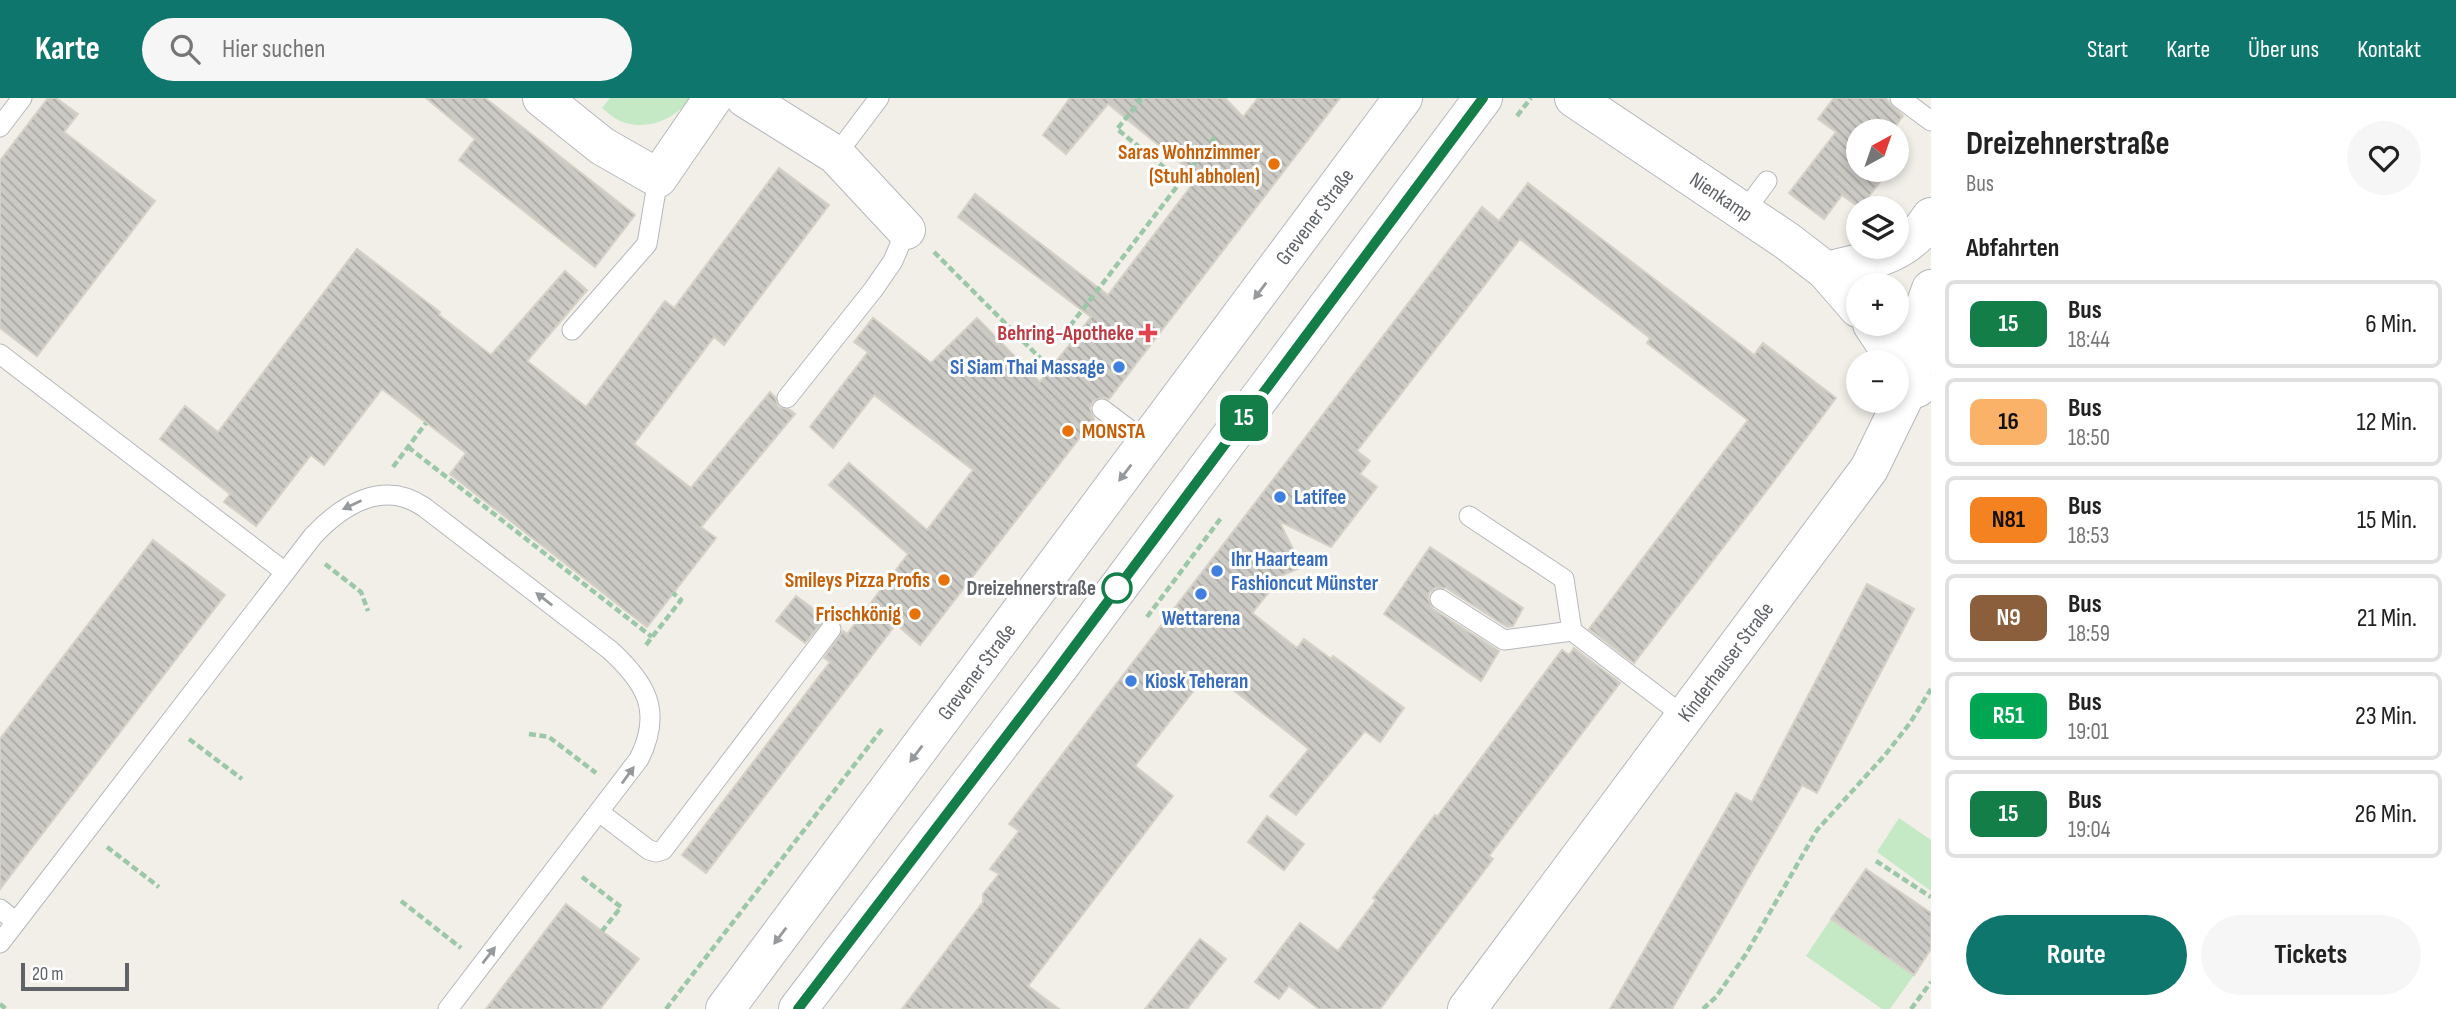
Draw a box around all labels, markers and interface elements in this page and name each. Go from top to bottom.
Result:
search box [142,18,632,81]
text: Karte [35,29,100,69]
icon: search [166,30,204,68]
text: Hier suchen [222,34,325,65]
text: Start [2087,35,2128,64]
text: Karte [2166,35,2210,64]
text: Über uns [2248,35,2319,64]
text: Kontakt [2357,35,2421,64]
north arrow [1846,119,1909,182]
map controls [1846,119,1909,413]
button: heart [2347,121,2421,195]
text: Dreizehnerstraße [1966,124,2169,164]
place label: Saras Wohnzimmer (Stuhl abholen) [1118,140,1261,189]
marker: Saras Wohnzimmer (Stuhl abholen) [1266,156,1282,172]
street label: Grevener Straße [1271,164,1359,270]
street label: Nienkamp [1685,167,1757,227]
text: Bus [1966,170,1994,198]
button: layers [1846,196,1909,259]
text: Abfahrten [1966,233,2059,264]
button: + [1846,273,1909,336]
one-way arrow [1253,281,1268,299]
text: Bus [2068,295,2102,326]
text: 15 [1999,309,2019,338]
text: 6 Min. [2365,309,2417,340]
place label: Behring-Apotheke [997,321,1134,346]
marker: Behring-Apotheke [1140,325,1156,341]
text: 18:44 [2068,326,2110,354]
button: − [1846,350,1909,413]
place label: Si Siam Thai Massage [950,355,1105,380]
marker: Si Siam Thai Massage [1111,359,1127,375]
text: Bus [2068,393,2102,424]
line badge: 15 [1212,395,1276,441]
text: 15 [1234,403,1254,432]
text: 16 [1998,407,2019,436]
text: 12 Min. [2356,407,2417,438]
place label: MONSTA [1082,419,1146,444]
marker: MONSTA [1060,423,1076,439]
text: 18:50 [2068,424,2110,452]
one-way arrow [1118,464,1132,482]
place label: Latifee [1294,485,1346,510]
marker: Latifee [1272,489,1288,505]
text: Bus [2068,491,2102,522]
one-way arrow [342,499,362,511]
text: N81 [1992,505,2025,534]
text: 15 Min. [2357,505,2417,536]
text: 18:53 [2068,522,2109,550]
place label: Ihr Haarteam Fashioncut Münster [1231,547,1379,596]
marker: Ihr Haarteam Fashioncut Münster [1209,563,1225,579]
place label: Smileys Pizza Profis [785,568,930,593]
marker: Smileys Pizza Profis [936,572,952,588]
marker: Dreizehnerstraße [1102,573,1132,603]
place label: Dreizehnerstraße [967,576,1096,601]
marker: Wettarena [1193,586,1209,602]
text: Bus [2068,589,2102,620]
one-way arrow [535,593,553,607]
street label: Kinderhauser Straße [1673,597,1779,727]
place label: Frischkönig [815,602,901,627]
text: N9 [1996,603,2021,632]
text: 21 Min. [2357,603,2417,634]
marker: Frischkönig [907,606,923,622]
place label: Wettarena [1162,606,1240,631]
street label: Grevener Straße [933,619,1021,725]
text: 18:59 [2068,620,2110,648]
place label: Kiosk Teheran [1145,669,1248,694]
marker: Kiosk Teheran [1123,673,1139,689]
text: Bus [2068,687,2102,718]
text: R51 [1993,701,2024,730]
text: 23 Min. [2355,701,2417,732]
text: 19:01 [2068,718,2109,746]
one-way arrow [909,745,923,763]
one-way arrow [621,765,635,784]
text: Bus [2068,785,2102,816]
text: 15 [1999,799,2019,828]
text: 26 Min. [2354,799,2417,830]
text: 19:04 [2068,816,2110,844]
button: Route [1966,915,2187,995]
button: Tickets [2201,915,2421,995]
one-way arrow [773,927,787,945]
one-way arrow [482,946,496,964]
scale bar [21,960,130,992]
text: 20 m [32,963,64,986]

